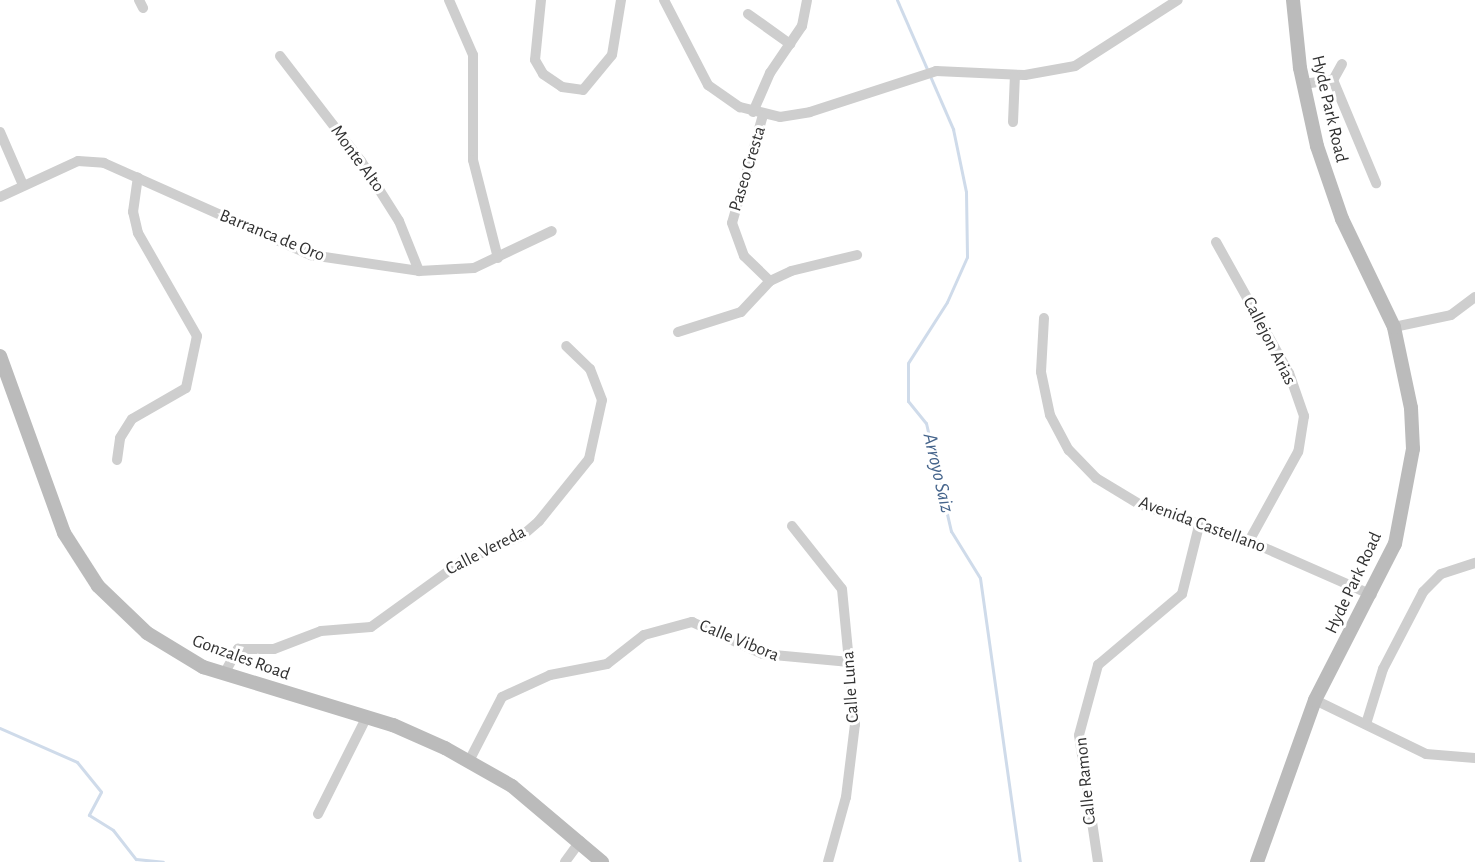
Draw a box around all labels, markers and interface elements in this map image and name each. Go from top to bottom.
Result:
street label: Hyde Park Road [1306,53,1352,165]
street label: Monte Alto [325,121,389,197]
street label: Paseo Cresta [725,124,771,214]
street label: Barranca de Oro [216,205,328,267]
street label: Callejon Arias [1238,293,1300,389]
water label: Arroyo Saiz [917,431,959,515]
street label: Avenida Castellano [1136,492,1268,558]
street label: Calle Vereda [442,522,530,580]
street label: Hyde Park Road [1321,529,1387,637]
street label: Calle Vibora [696,615,782,667]
street label: Gonzales Road [189,630,293,686]
street label: Calle Luna [838,650,864,724]
street label: Calle Ramon [1071,736,1101,826]

